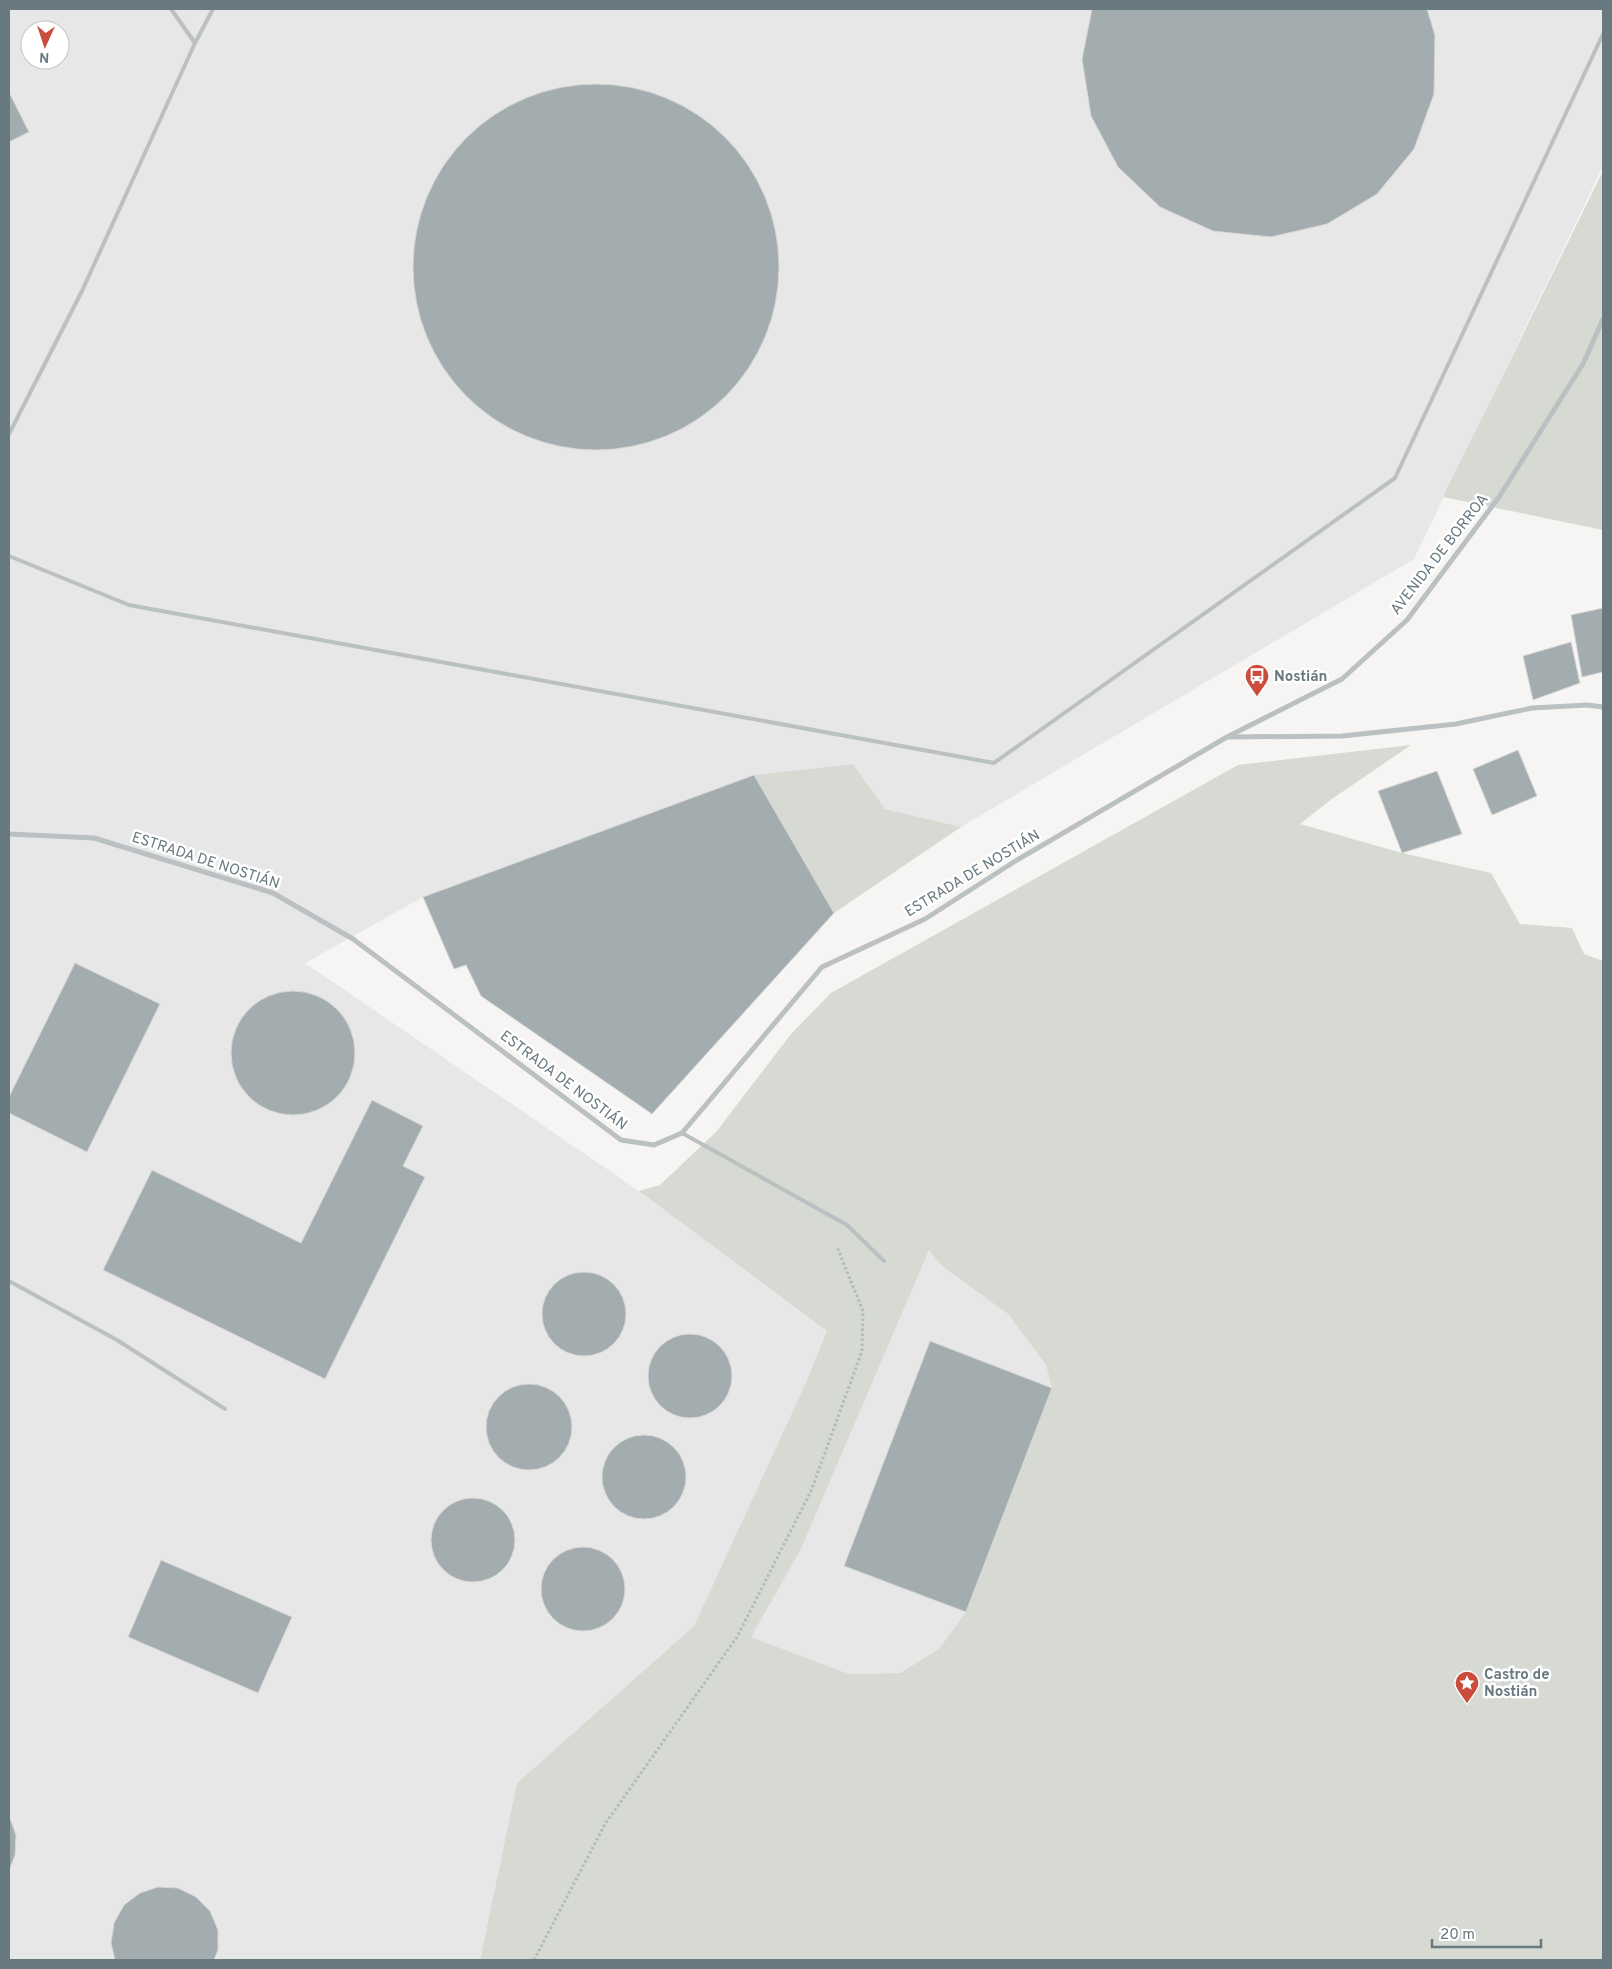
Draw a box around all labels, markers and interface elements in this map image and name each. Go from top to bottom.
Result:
north arrow [20,20,70,70]
text: N [39,48,50,65]
street label: AVENIDA DE BORROA [1387,491,1493,619]
bus stop icon: Nostián [1244,663,1270,697]
place label: Nostián [1274,668,1327,687]
street label: ESTRADA DE NOSTIÁN [901,826,1044,922]
street label: ESTRADA DE NOSTIÁN [129,828,282,894]
street label: ESTRADA DE NOSTIÁN [496,1026,631,1135]
place label: Castro de Nostián [1484,1666,1550,1702]
place icon: Castro de Nostián [1454,1670,1480,1704]
scale bar [1432,1916,1541,1948]
text: 20 m [1440,1926,1475,1945]

